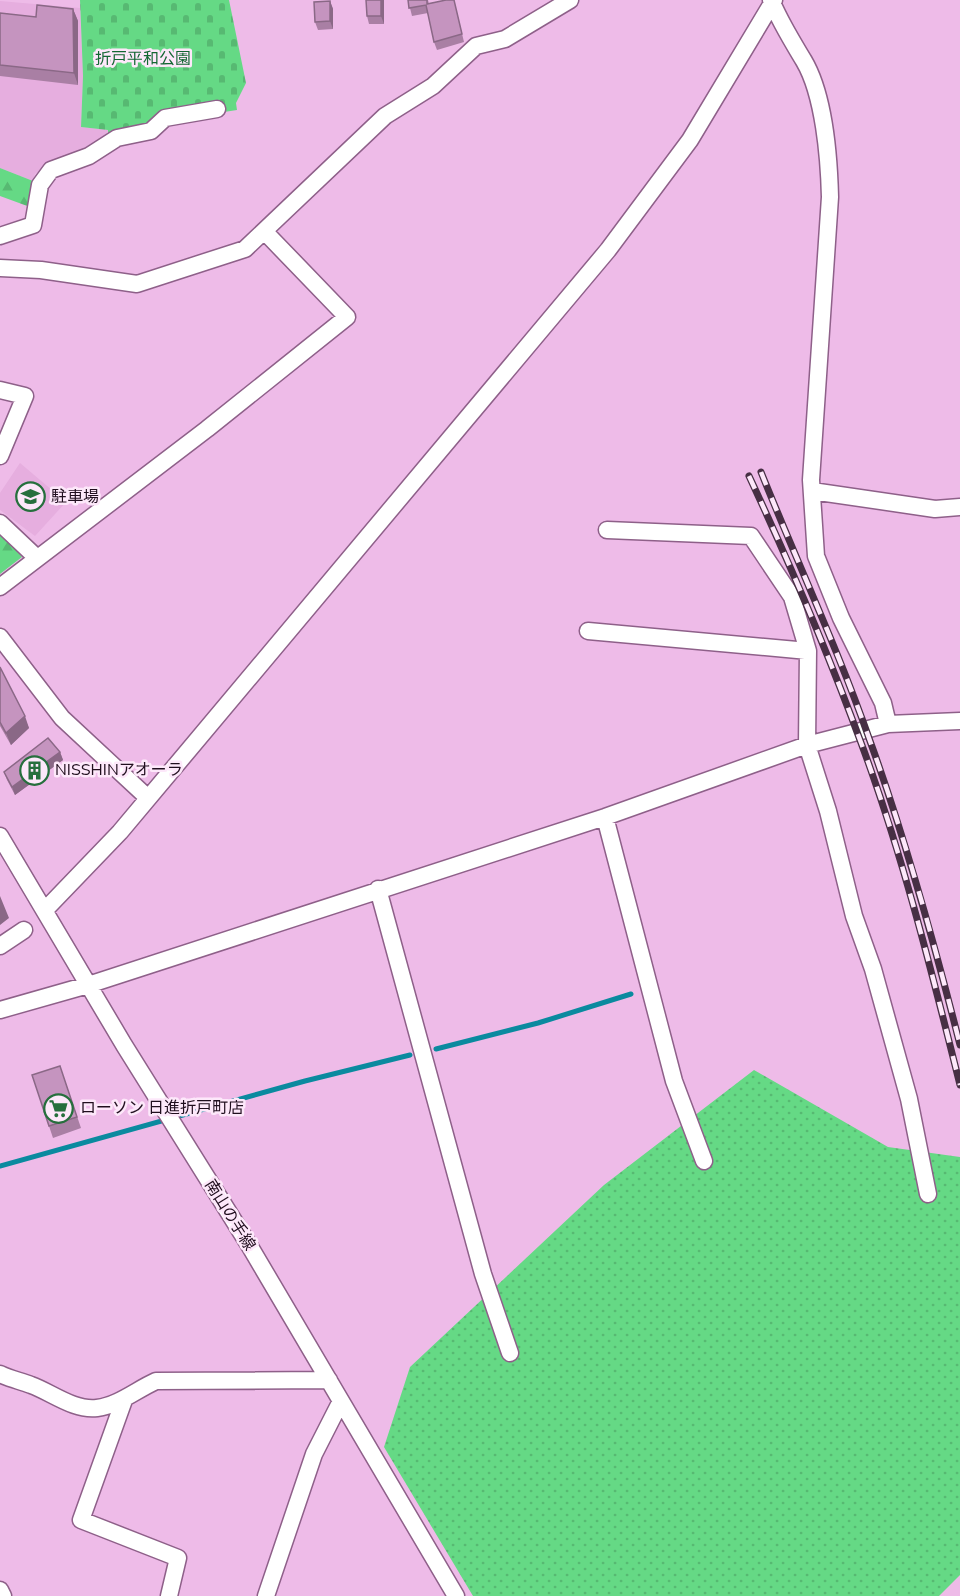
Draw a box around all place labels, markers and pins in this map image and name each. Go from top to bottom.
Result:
school or university icon: 駐車場 [14,481,46,513]
place label: 駐車場 [51,486,99,508]
building icon: NISSHINアオーラ [18,754,50,786]
place label: NISSHINアオーラ [55,759,183,781]
supermarket icon: ローソン 日進折戸町店 [43,1092,75,1124]
place label: ローソン 日進折戸町店 [80,1097,244,1119]

